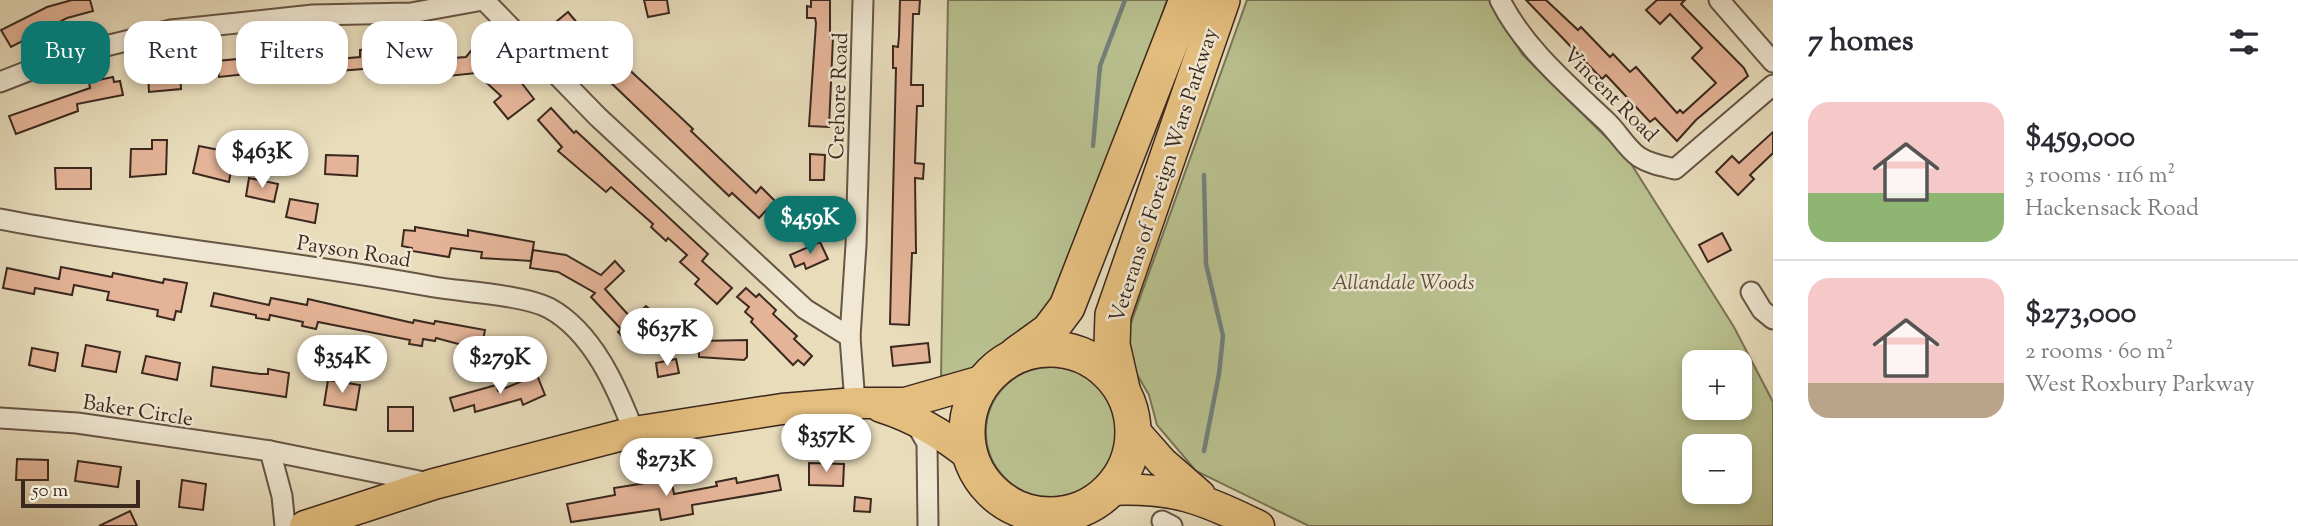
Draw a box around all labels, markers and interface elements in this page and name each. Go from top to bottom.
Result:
chip: Buy [21,21,110,84]
chip: Rent [124,21,222,84]
chip: Filters [236,21,348,84]
chip: New [362,21,457,84]
chip: Apartment [471,21,633,84]
text: 7 homes [1808,21,1913,64]
icon: filters [2225,23,2263,61]
street label: Veterans of Foreign Wars Parkway [1103,24,1227,327]
street label: Crehore Road [823,32,857,160]
street label: Vincent Road [1555,41,1664,150]
text: $459,000 [2025,117,2135,160]
pin: $463K [213,130,311,190]
icon: home [1864,130,1948,214]
text: $463K [231,136,293,169]
text: 3 rooms · 116 m² [2025,160,2175,193]
text: Hackensack Road [2025,193,2199,226]
pin: $459K [761,196,859,256]
text: $459K [780,202,840,235]
street label: Payson Road [294,229,413,277]
park label: Allandale Woods [1331,269,1475,299]
text: $273,000 [2025,293,2136,336]
icon: home [1864,306,1948,390]
pin: $637K [618,308,716,368]
text: $637K [636,314,698,347]
pin: $354K [293,336,391,395]
pin: $279K [451,336,549,396]
text: 2 rooms · 60 m² [2025,336,2173,369]
text: $354K [313,341,371,374]
text: $279K [469,342,531,375]
map controls [1682,350,1752,504]
button: + [1682,350,1752,420]
text: West Roxbury Parkway [2025,369,2255,402]
street label: Baker Circle [80,388,195,435]
pin: $357K [777,414,875,474]
text: $357K [797,420,855,453]
button: − [1682,434,1752,504]
pin: $273K [617,438,715,498]
text: $273K [636,444,696,477]
scale bar [21,477,140,509]
text: 50 m [32,478,68,505]

